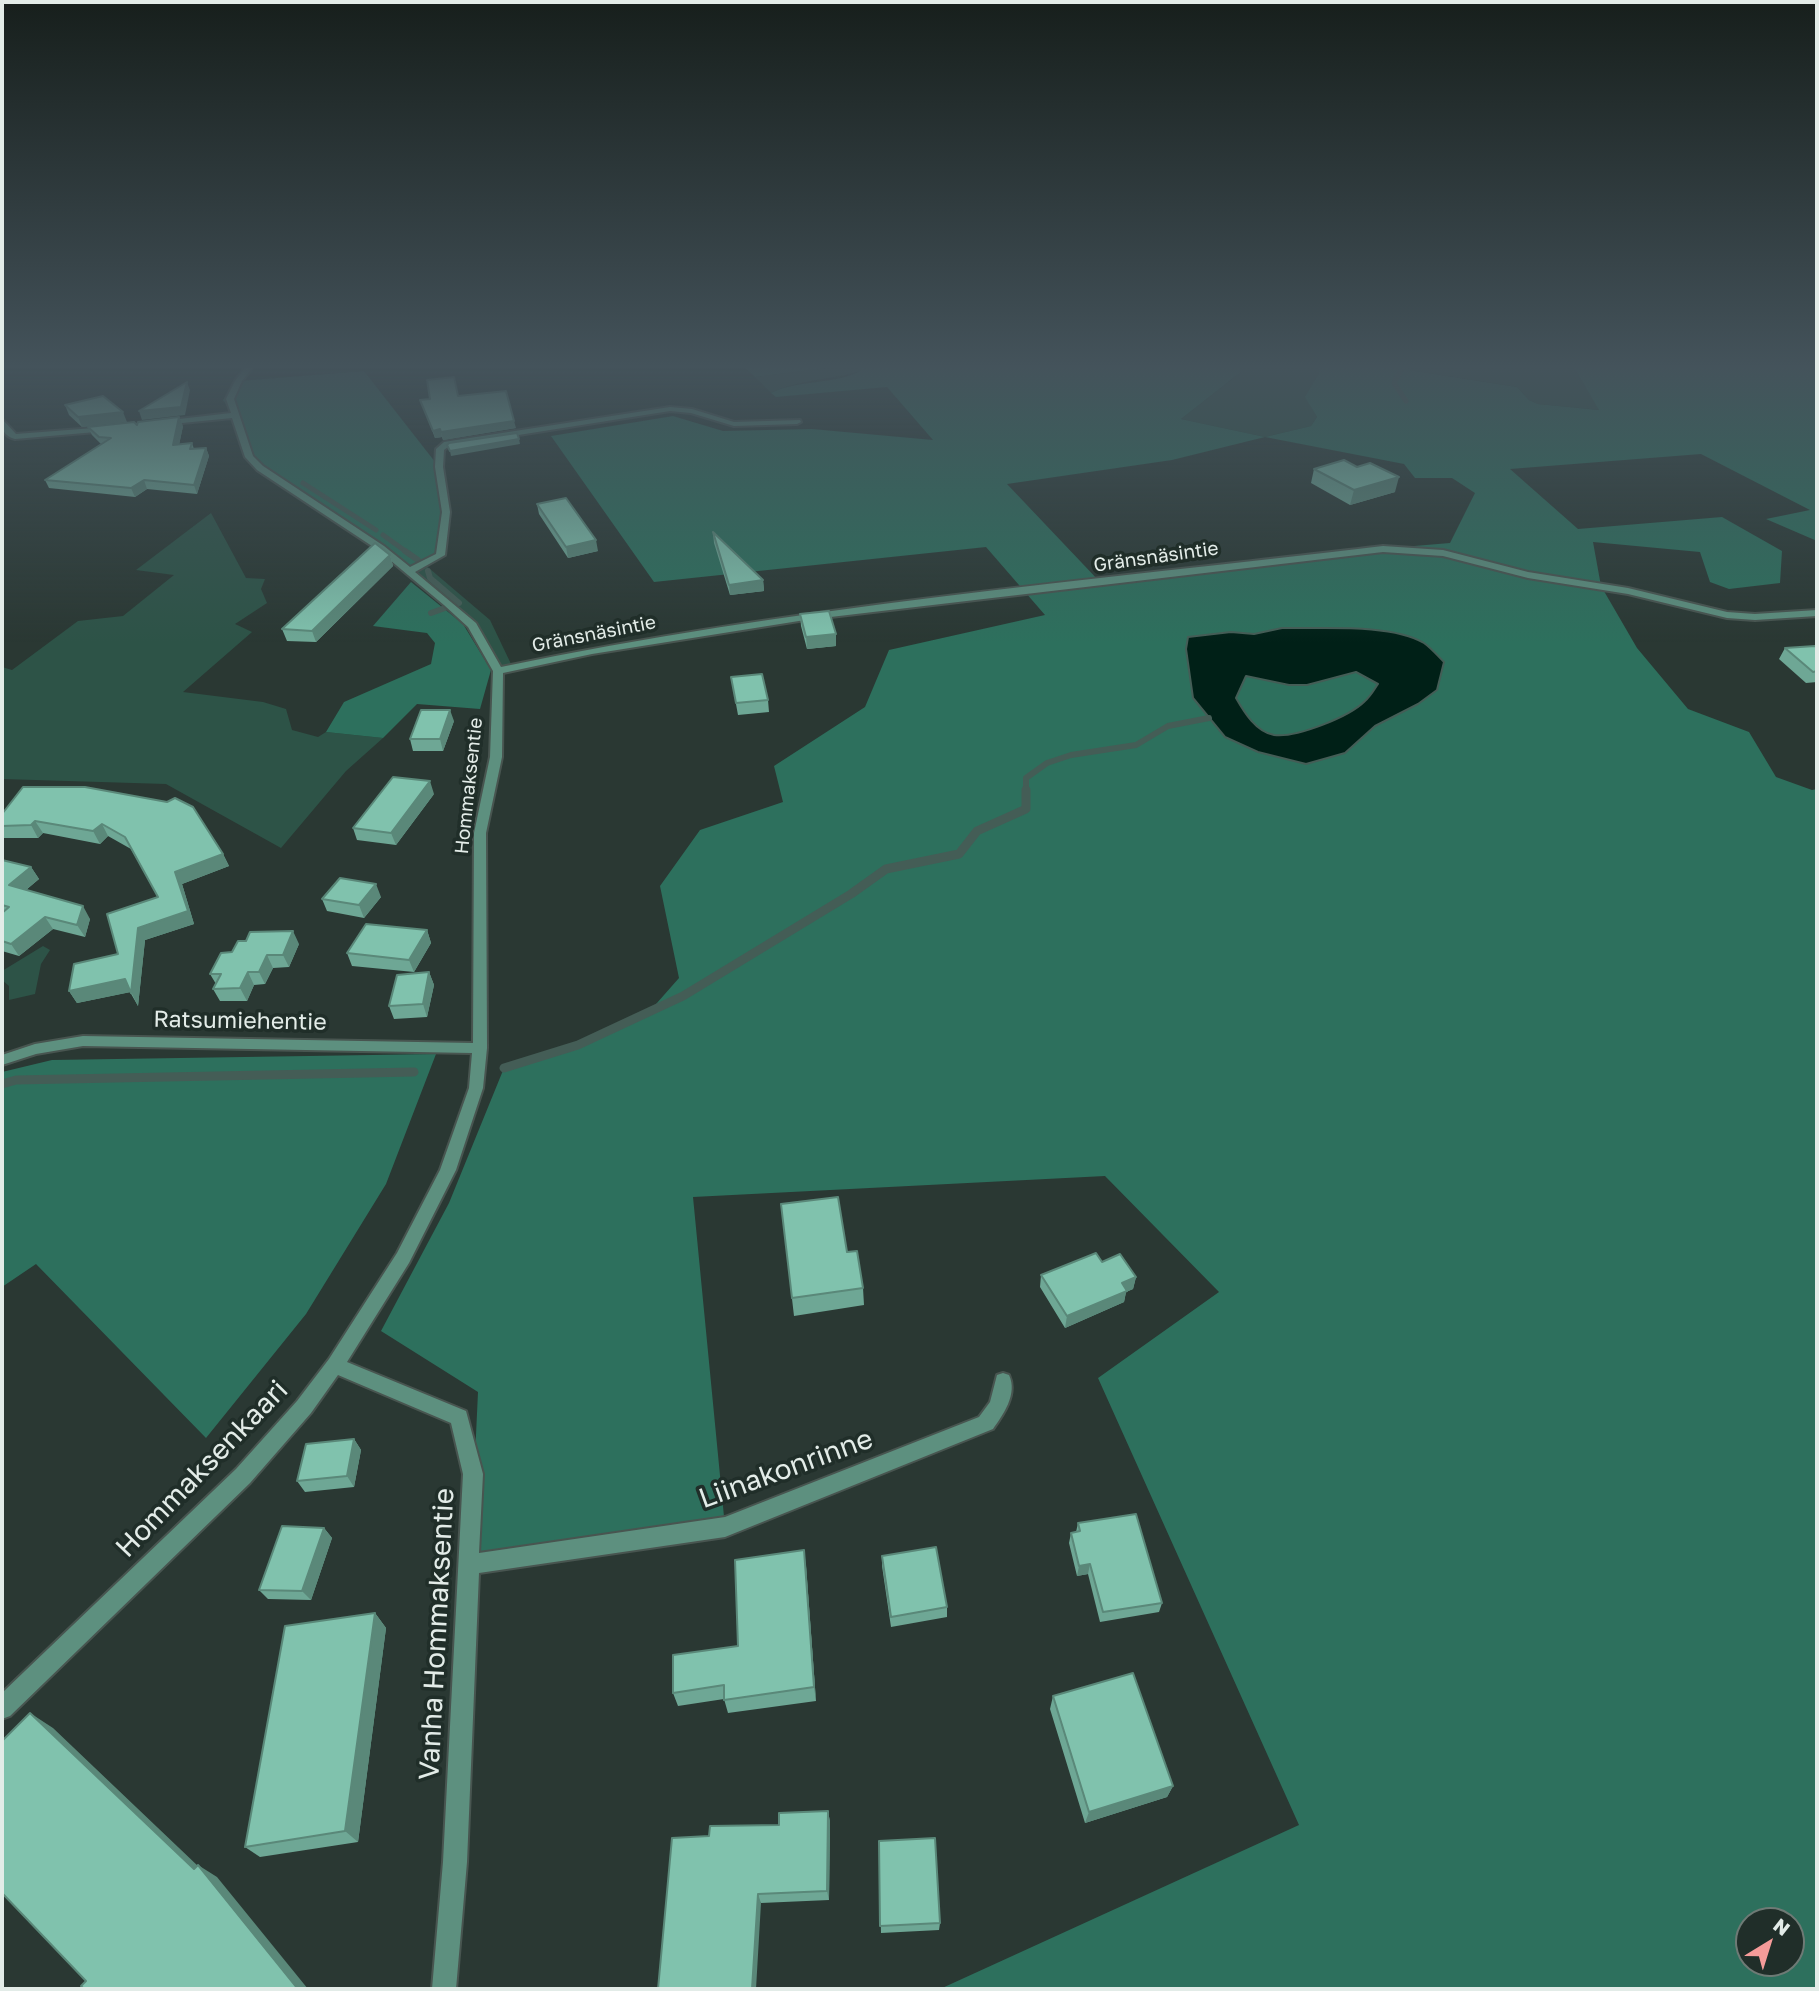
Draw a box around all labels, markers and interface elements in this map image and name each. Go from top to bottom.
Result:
street label: Gränsnäsintie [1092,537,1220,577]
street label: Gränsnäsintie [530,611,658,657]
street label: Hommaksentie [450,717,488,855]
street label: Ratsumiehentie [153,1006,327,1036]
street label: Hommaksenkaari [109,1373,295,1565]
street label: Liinakonrinne [695,1422,877,1516]
street label: Vanha Hommaksentie [413,1487,461,1781]
north arrow [1735,1907,1805,1977]
text: N [1769,1913,1795,1940]

